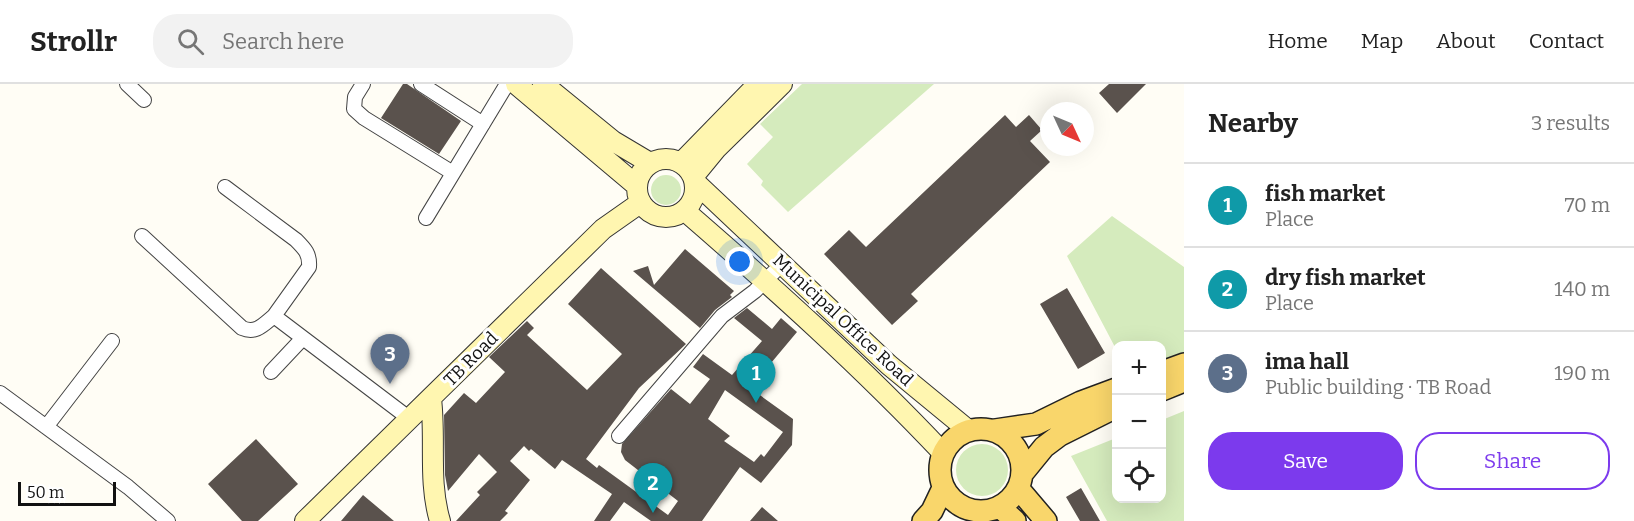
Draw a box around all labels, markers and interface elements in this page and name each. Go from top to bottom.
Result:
search box [153,14,573,68]
text: Strollr [30,25,117,58]
icon: search [174,25,207,58]
text: Search here [222,28,344,55]
text: Home [1268,28,1328,54]
text: Map [1361,28,1403,54]
text: About [1436,28,1496,54]
text: Contact [1529,28,1604,54]
north arrow [1040,102,1094,156]
text: Nearby [1208,108,1298,139]
text: 3 results [1531,111,1610,135]
text: fish market [1265,180,1386,207]
text: 1 [1223,193,1232,217]
text: 70 m [1564,193,1610,217]
text: Place [1265,207,1314,231]
your location [725,247,754,276]
street label: Municipal Office Road [768,249,918,391]
text: dry fish market [1265,264,1426,291]
text: 2 [1222,277,1233,301]
text: 140 m [1554,277,1610,301]
text: Place [1265,291,1314,315]
street label: TB Road [439,327,503,391]
pin: 3 [370,334,410,384]
map controls [1112,341,1166,503]
button: + [1112,341,1166,395]
text: ima hall [1265,348,1349,375]
pin: 1 [736,354,776,403]
text: 3 [1222,361,1233,385]
text: 190 m [1554,361,1610,385]
text: Public building · TB Road [1265,375,1491,399]
button: − [1112,395,1166,449]
button: Save [1208,432,1403,490]
button: Share [1415,432,1610,490]
button: locate [1112,449,1166,503]
pin: 2 [634,464,672,513]
scale bar [18,479,116,506]
text: 50 m [27,483,64,502]

